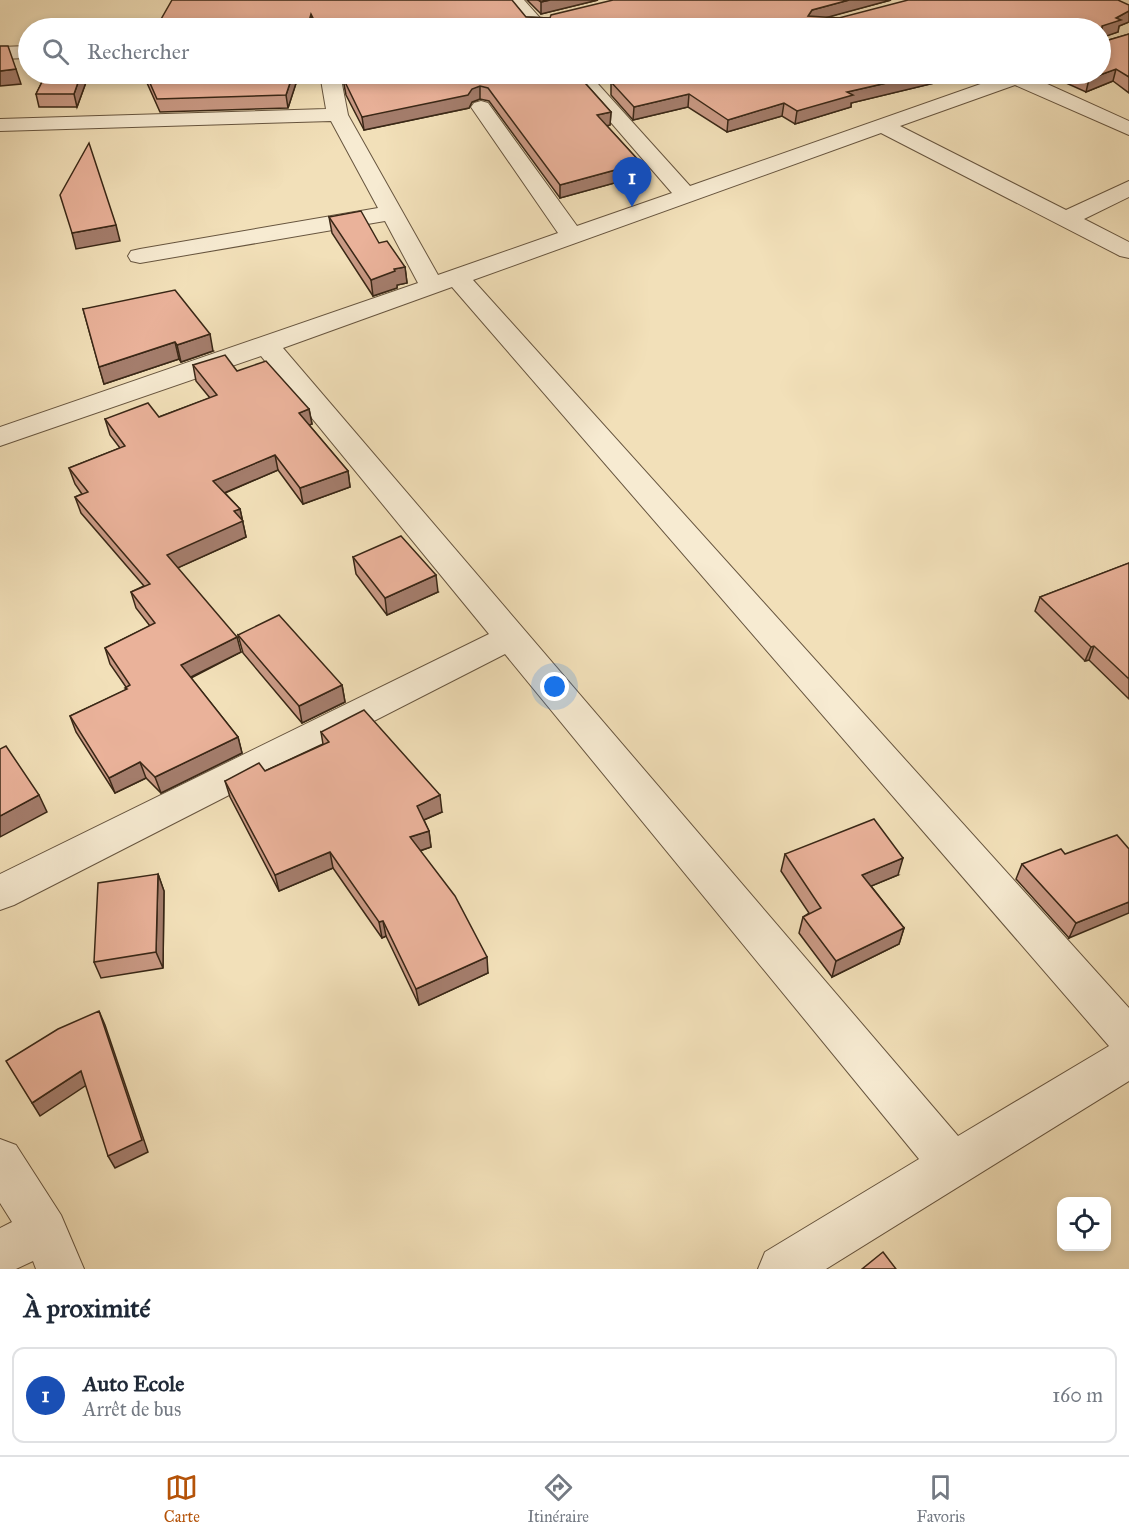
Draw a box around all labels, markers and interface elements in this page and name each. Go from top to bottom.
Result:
search box [18,18,1111,84]
icon: search [39,35,72,68]
text: Rechercher [87,38,189,65]
pin: 1 [612,158,652,207]
your location [540,672,569,701]
map controls [1057,1197,1111,1251]
button: locate [1057,1197,1111,1251]
text: À proximité [24,1292,150,1324]
text: Auto Ecole [83,1370,184,1397]
text: 1 [42,1383,49,1407]
text: 160 m [1052,1383,1103,1407]
text: Arrêt de bus [83,1397,181,1421]
tab: Carte [164,1471,200,1526]
tab: Itinéraire [527,1471,589,1526]
tab: Favoris [917,1471,965,1526]

